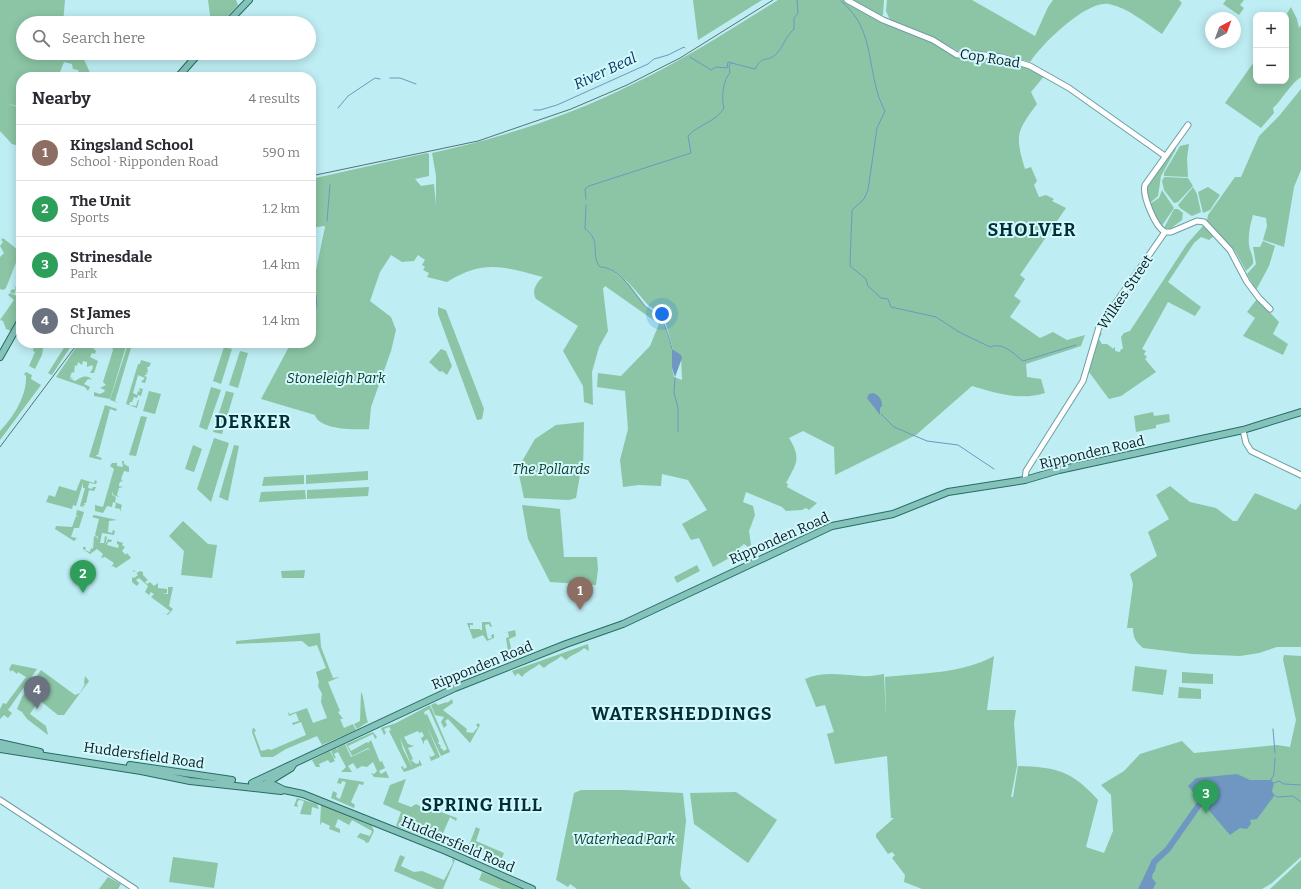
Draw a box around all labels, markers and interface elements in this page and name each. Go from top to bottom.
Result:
north arrow [1205,12,1241,48]
map controls [1253,12,1289,84]
button: + [1253,12,1289,48]
search box [16,16,316,60]
icon: search [30,27,52,49]
text: Search here [62,29,145,47]
street label: Cop Road [959,45,1021,72]
button: − [1253,48,1289,84]
water label: River Beal [571,49,639,93]
text: Nearby [32,88,91,109]
text: 4 results [248,91,300,106]
text: Kingsland School [70,136,193,154]
text: 1 [42,145,48,160]
text: 590 m [262,145,300,160]
text: School · Ripponden Road [70,154,218,169]
text: The Unit [70,192,131,210]
text: 2 [41,201,49,216]
text: 1.2 km [263,201,300,216]
text: Sports [70,210,109,225]
district label: SHOLVER [987,219,1077,241]
text: Strinesdale [70,248,152,266]
street label: Wilkes Street [1094,252,1157,333]
text: 3 [41,257,49,272]
text: 1.4 km [263,257,300,272]
text: Park [70,266,97,281]
text: St James [70,304,131,322]
your location [652,304,672,324]
text: 4 [41,313,49,328]
text: 1.4 km [263,313,300,328]
text: Church [70,322,114,337]
park label: Stoneleigh Park [287,370,386,387]
district label: DERKER [214,411,292,433]
street label: Ripponden Road [1038,432,1146,473]
park label: The Pollards [512,461,590,478]
street label: Ripponden Road [727,509,832,568]
pin: 2 [70,560,96,593]
pin: 1 [567,577,593,610]
street label: Ripponden Road [429,637,535,693]
pin: 4 [24,676,50,709]
district label: WATERSHEDDINGS [591,703,773,725]
street label: Huddersfield Road [82,739,205,772]
pin: 3 [1193,780,1219,813]
district label: SPRING HILL [421,794,543,816]
street label: Huddersfield Road [398,813,517,876]
park label: Waterhead Park [573,831,675,848]

